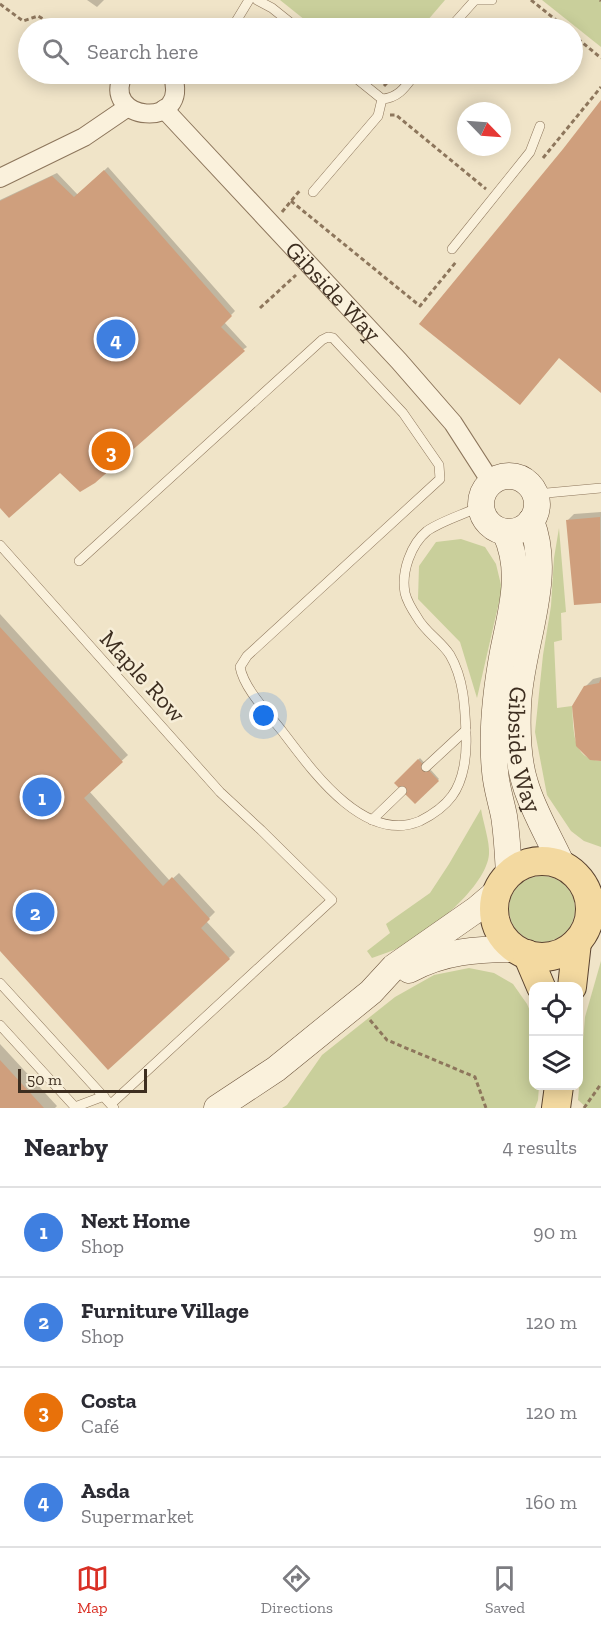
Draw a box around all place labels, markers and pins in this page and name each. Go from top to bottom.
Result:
pin: 4 [96,316,136,362]
pin: 3 [92,428,130,474]
pin: 1 [22,774,62,820]
pin: 2 [15,890,54,934]

